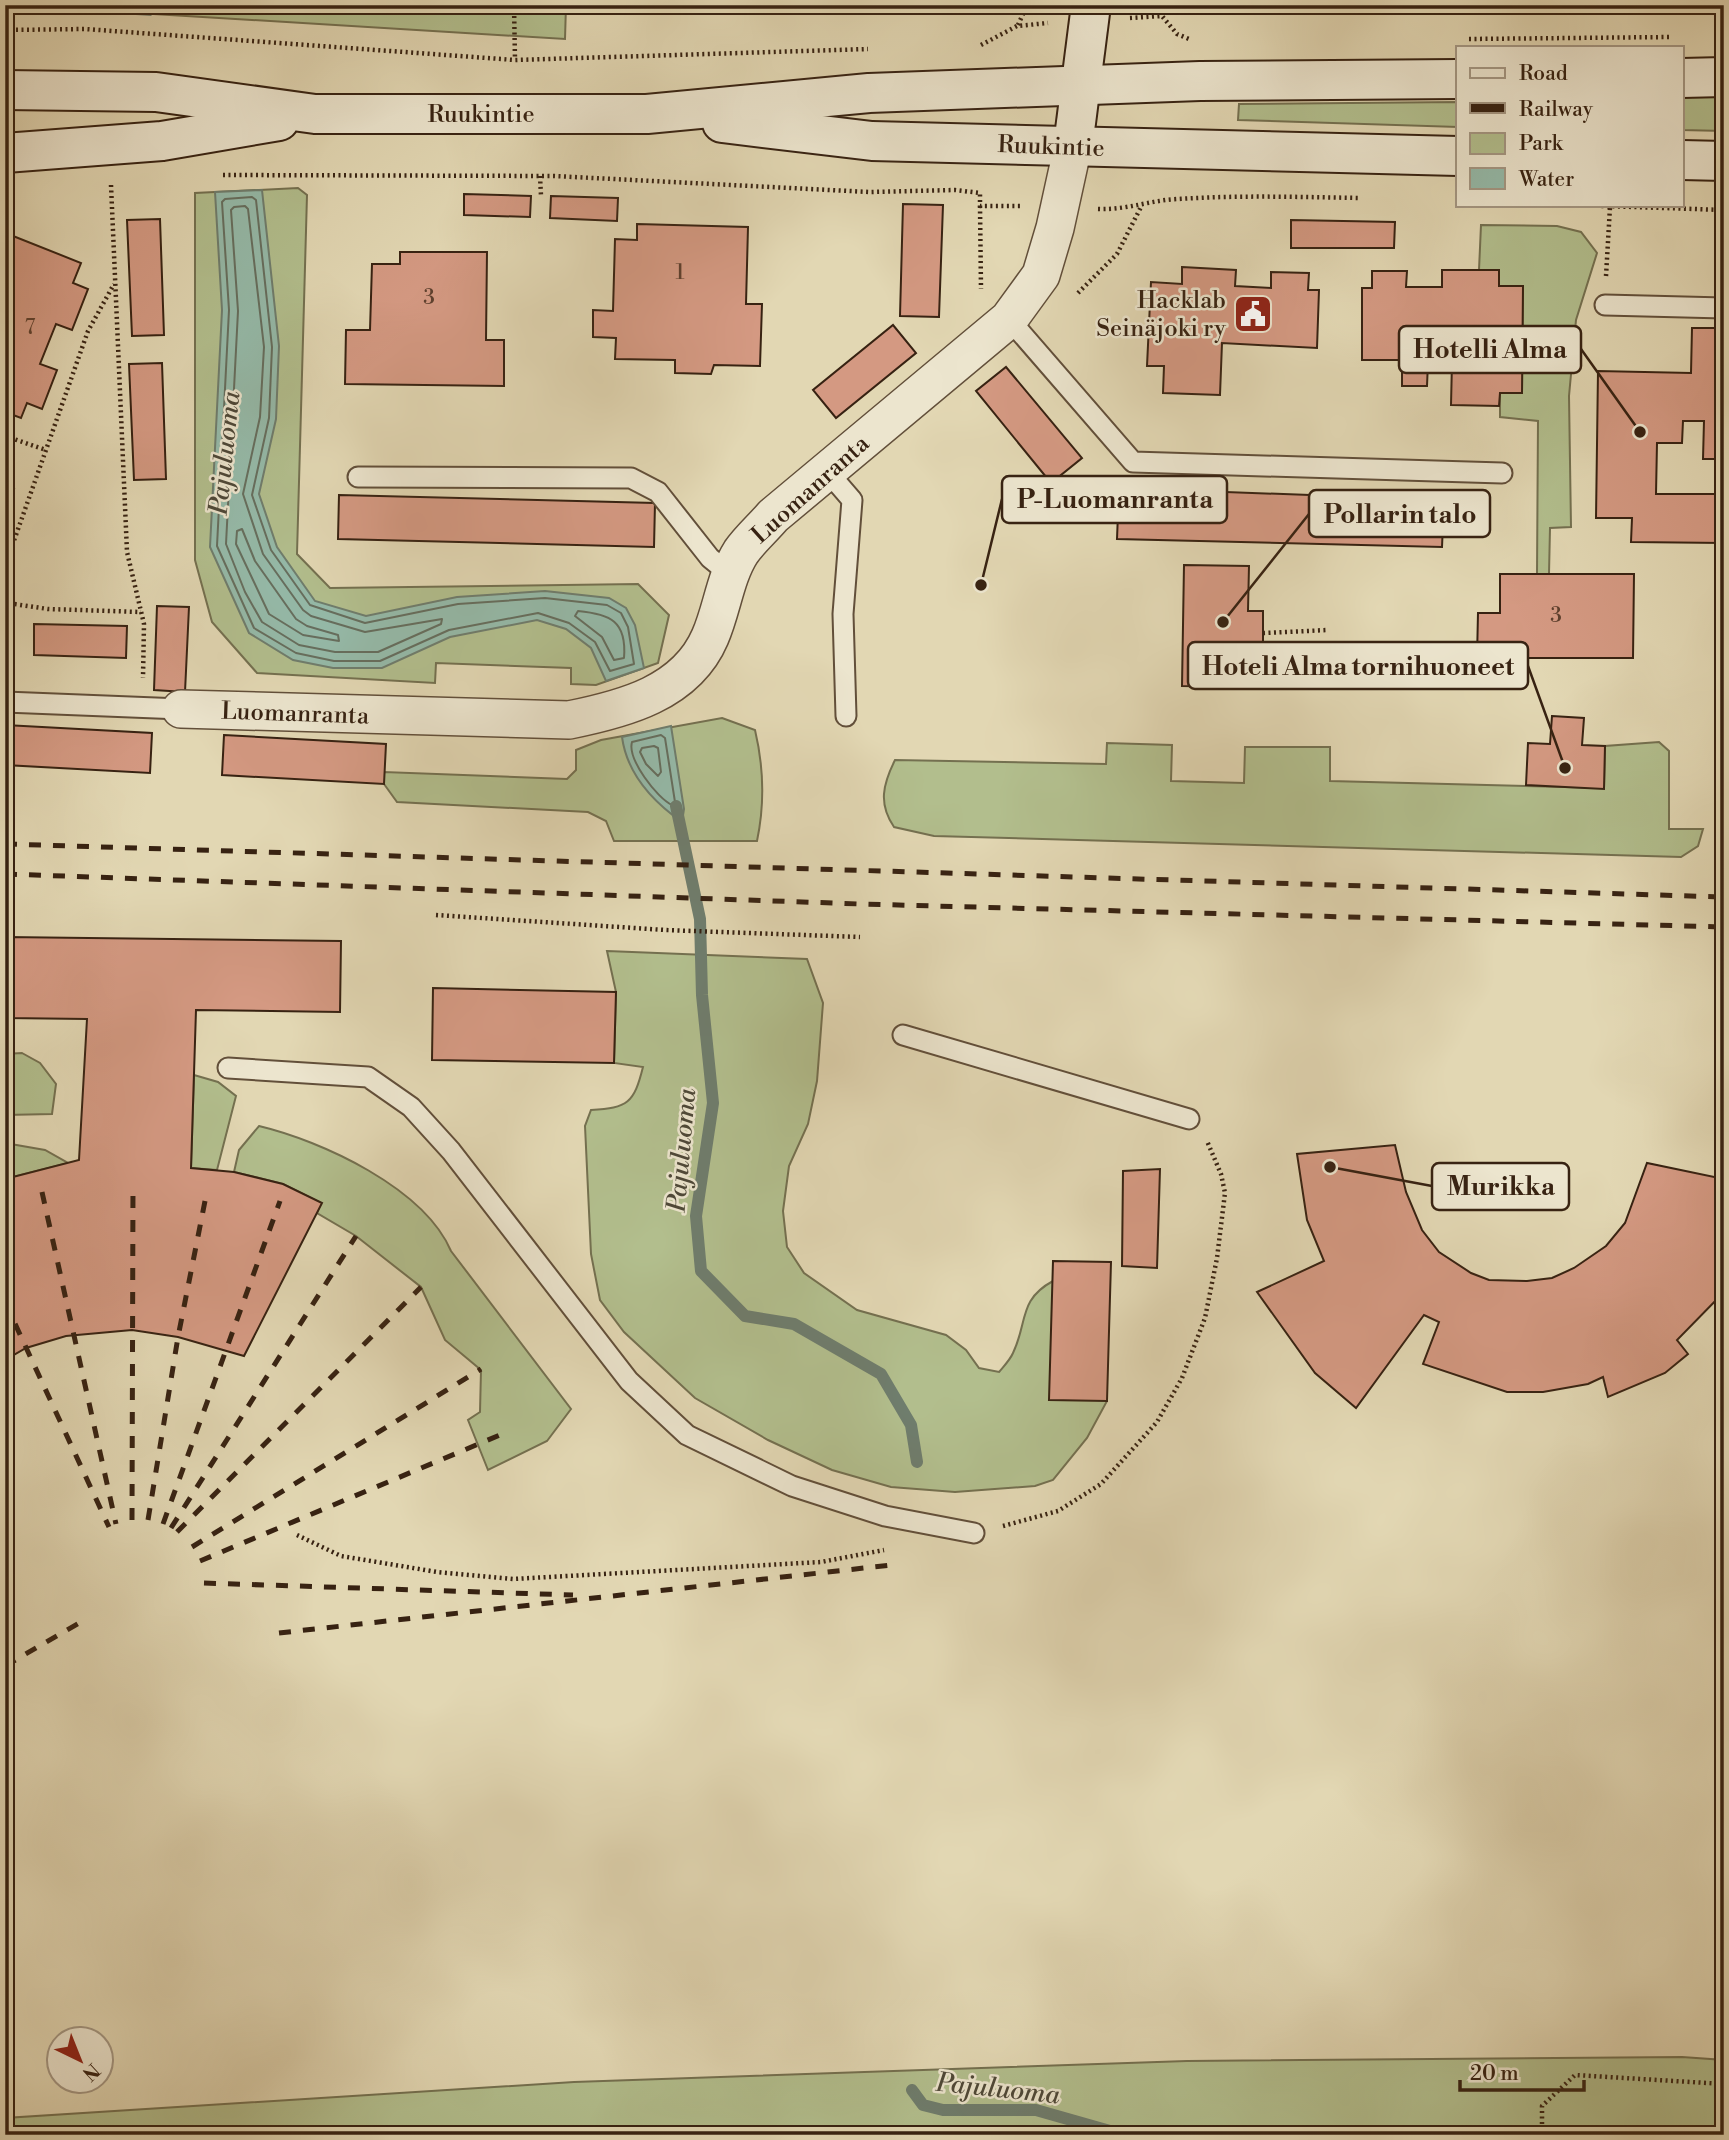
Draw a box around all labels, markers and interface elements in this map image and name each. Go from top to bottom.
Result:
legend [1456,46,1684,206]
text: Road [1519,61,1568,87]
text: Railway [1519,97,1594,123]
street label: Ruukintie [427,100,535,130]
street label: Ruukintie [997,130,1105,164]
text: Park [1519,131,1564,157]
text: Water [1518,167,1574,193]
house number: 1 [675,260,685,286]
house number: 3 [423,285,435,311]
place label: Hacklab Seinäjoki ry [1096,286,1226,344]
public building icon: Hacklab Seinäjoki ry [1232,293,1274,335]
house number: 7 [25,315,36,341]
callout: Hotelli Alma [1399,326,1581,373]
text: Hotelli Alma [1413,334,1568,366]
water label: Pajuluoma [202,389,247,517]
street label: Luomanranta [746,428,876,551]
callout: P-Luomanranta [1002,476,1227,523]
text: P-Luomanranta [1017,484,1214,516]
callout: Pollarin talo [1309,490,1490,537]
text: Pollarin talo [1324,499,1476,531]
house number: 3 [1550,603,1562,629]
callout: Hoteli Alma tornihuoneet [1188,642,1528,689]
text: Hoteli Alma tornihuoneet [1202,651,1515,683]
street label: Luomanranta [220,696,370,732]
water label: Pajuluoma [661,1086,703,1214]
callout: Murikka [1432,1163,1569,1210]
text: Murikka [1447,1171,1556,1203]
north arrow [46,2024,116,2094]
scale bar [1460,2049,1584,2093]
text: N [77,2058,105,2086]
text: 20 m [1470,2061,1519,2087]
water label: Pajuluoma [934,2066,1062,2111]

